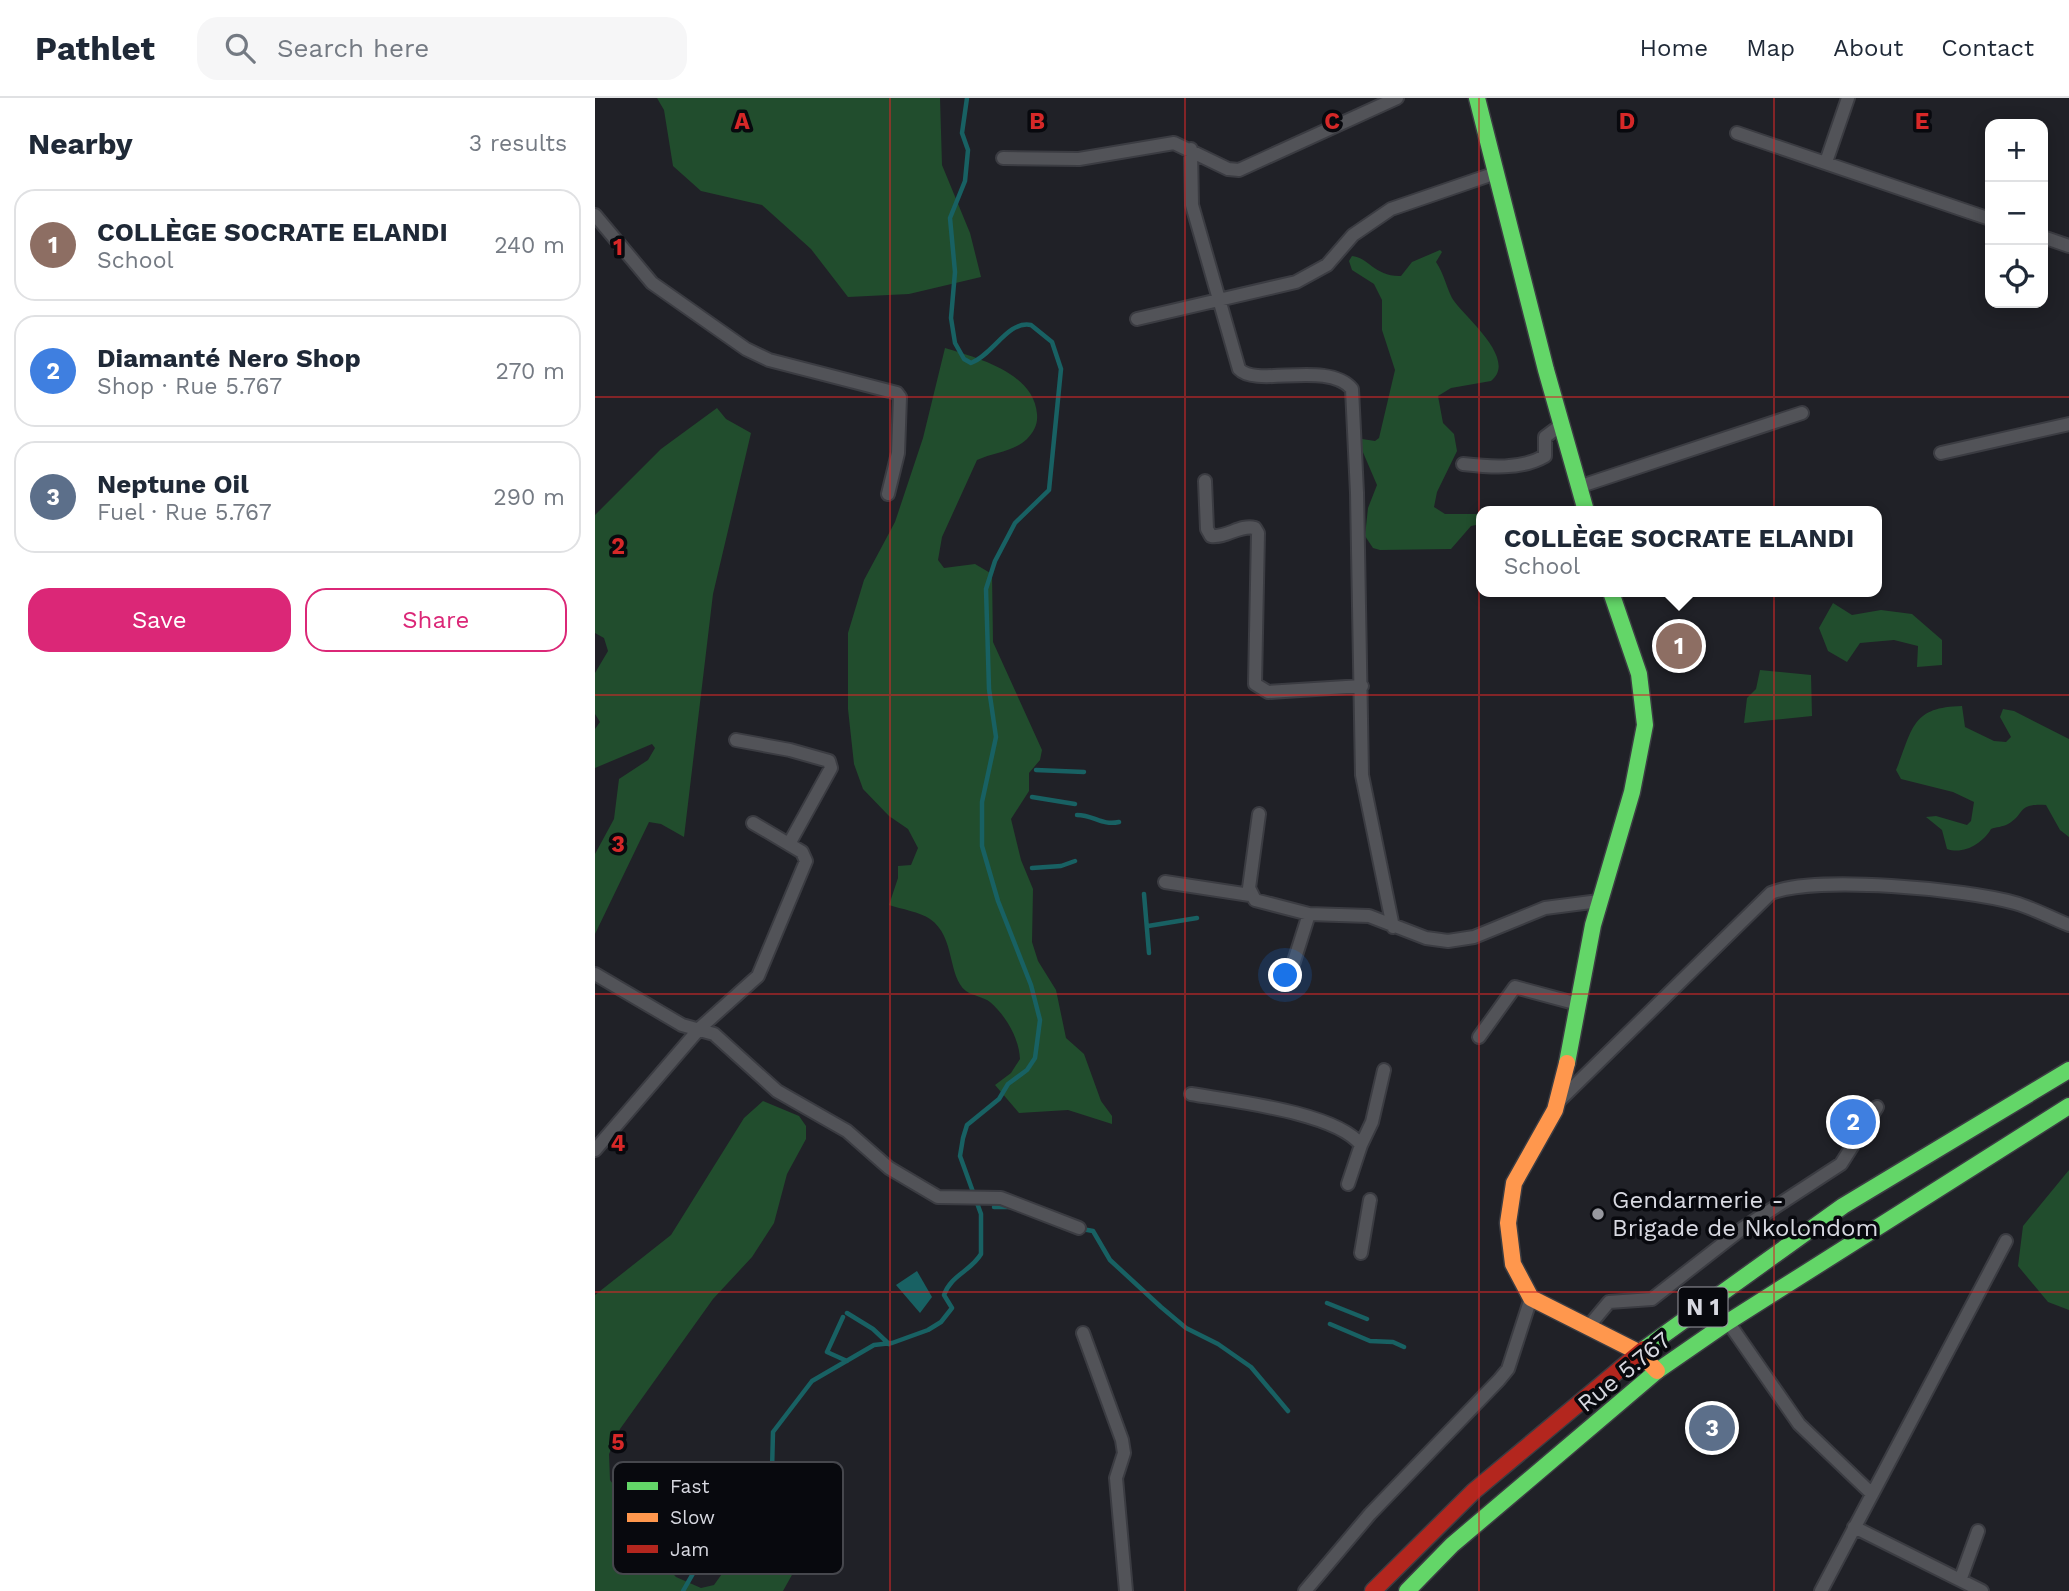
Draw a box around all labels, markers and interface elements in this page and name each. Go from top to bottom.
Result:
search box [197,17,687,80]
text: Pathlet [35,29,155,68]
icon: search [221,29,259,67]
text: Search here [277,33,429,63]
text: Home [1640,34,1708,62]
text: Map [1746,34,1795,62]
text: About [1833,34,1903,62]
text: Contact [1941,34,2034,62]
text: A [734,108,750,135]
text: B [1029,108,1045,135]
text: C [1324,108,1340,135]
text: D [1619,108,1635,135]
text: E [1915,108,1929,135]
map controls [1985,119,2048,308]
button: + [1985,119,2048,182]
text: Nearby [28,126,133,161]
text: 3 results [469,130,567,157]
button: − [1985,182,2048,245]
text: COLLÈGE SOCRATE ELANDI [97,217,448,247]
text: 1 [48,232,58,259]
text: 240 m [494,232,565,259]
text: 1 [613,234,623,261]
button: locate [1985,245,2048,308]
text: School [97,247,174,274]
text: Diamanté Nero Shop [97,343,361,373]
text: 2 [46,358,60,385]
text: 270 m [496,358,565,385]
text: Shop · Rue 5.767 [97,373,282,400]
text: Neptune Oil [97,469,249,499]
text: 3 [46,484,60,511]
text: 290 m [493,484,565,511]
text: Fuel · Rue 5.767 [97,499,272,526]
popup [1476,506,1882,597]
text: COLLÈGE SOCRATE ELANDI [1504,523,1854,553]
text: 2 [611,533,625,560]
text: School [1504,553,1580,580]
button: Save [28,588,291,652]
button: Share [305,588,567,652]
pin: 1 [1656,620,1702,672]
text: 3 [611,831,625,858]
your location [1268,958,1302,992]
pin: 2 [1830,1096,1876,1148]
text: 4 [611,1130,626,1157]
place label: Gendarmerie - Brigade de Nkolondom [1612,1186,1878,1242]
marker: Gendarmerie - Brigade de Nkolondom [1590,1206,1606,1222]
road number: N 1 [1679,1288,1727,1326]
street label: Rue 5.767 [1572,1326,1676,1418]
pin: 3 [1689,1402,1735,1454]
text: 5 [611,1429,625,1456]
legend [613,1462,843,1574]
text: Fast [670,1475,709,1498]
text: Slow [670,1506,715,1529]
text: Jam [670,1538,709,1561]

